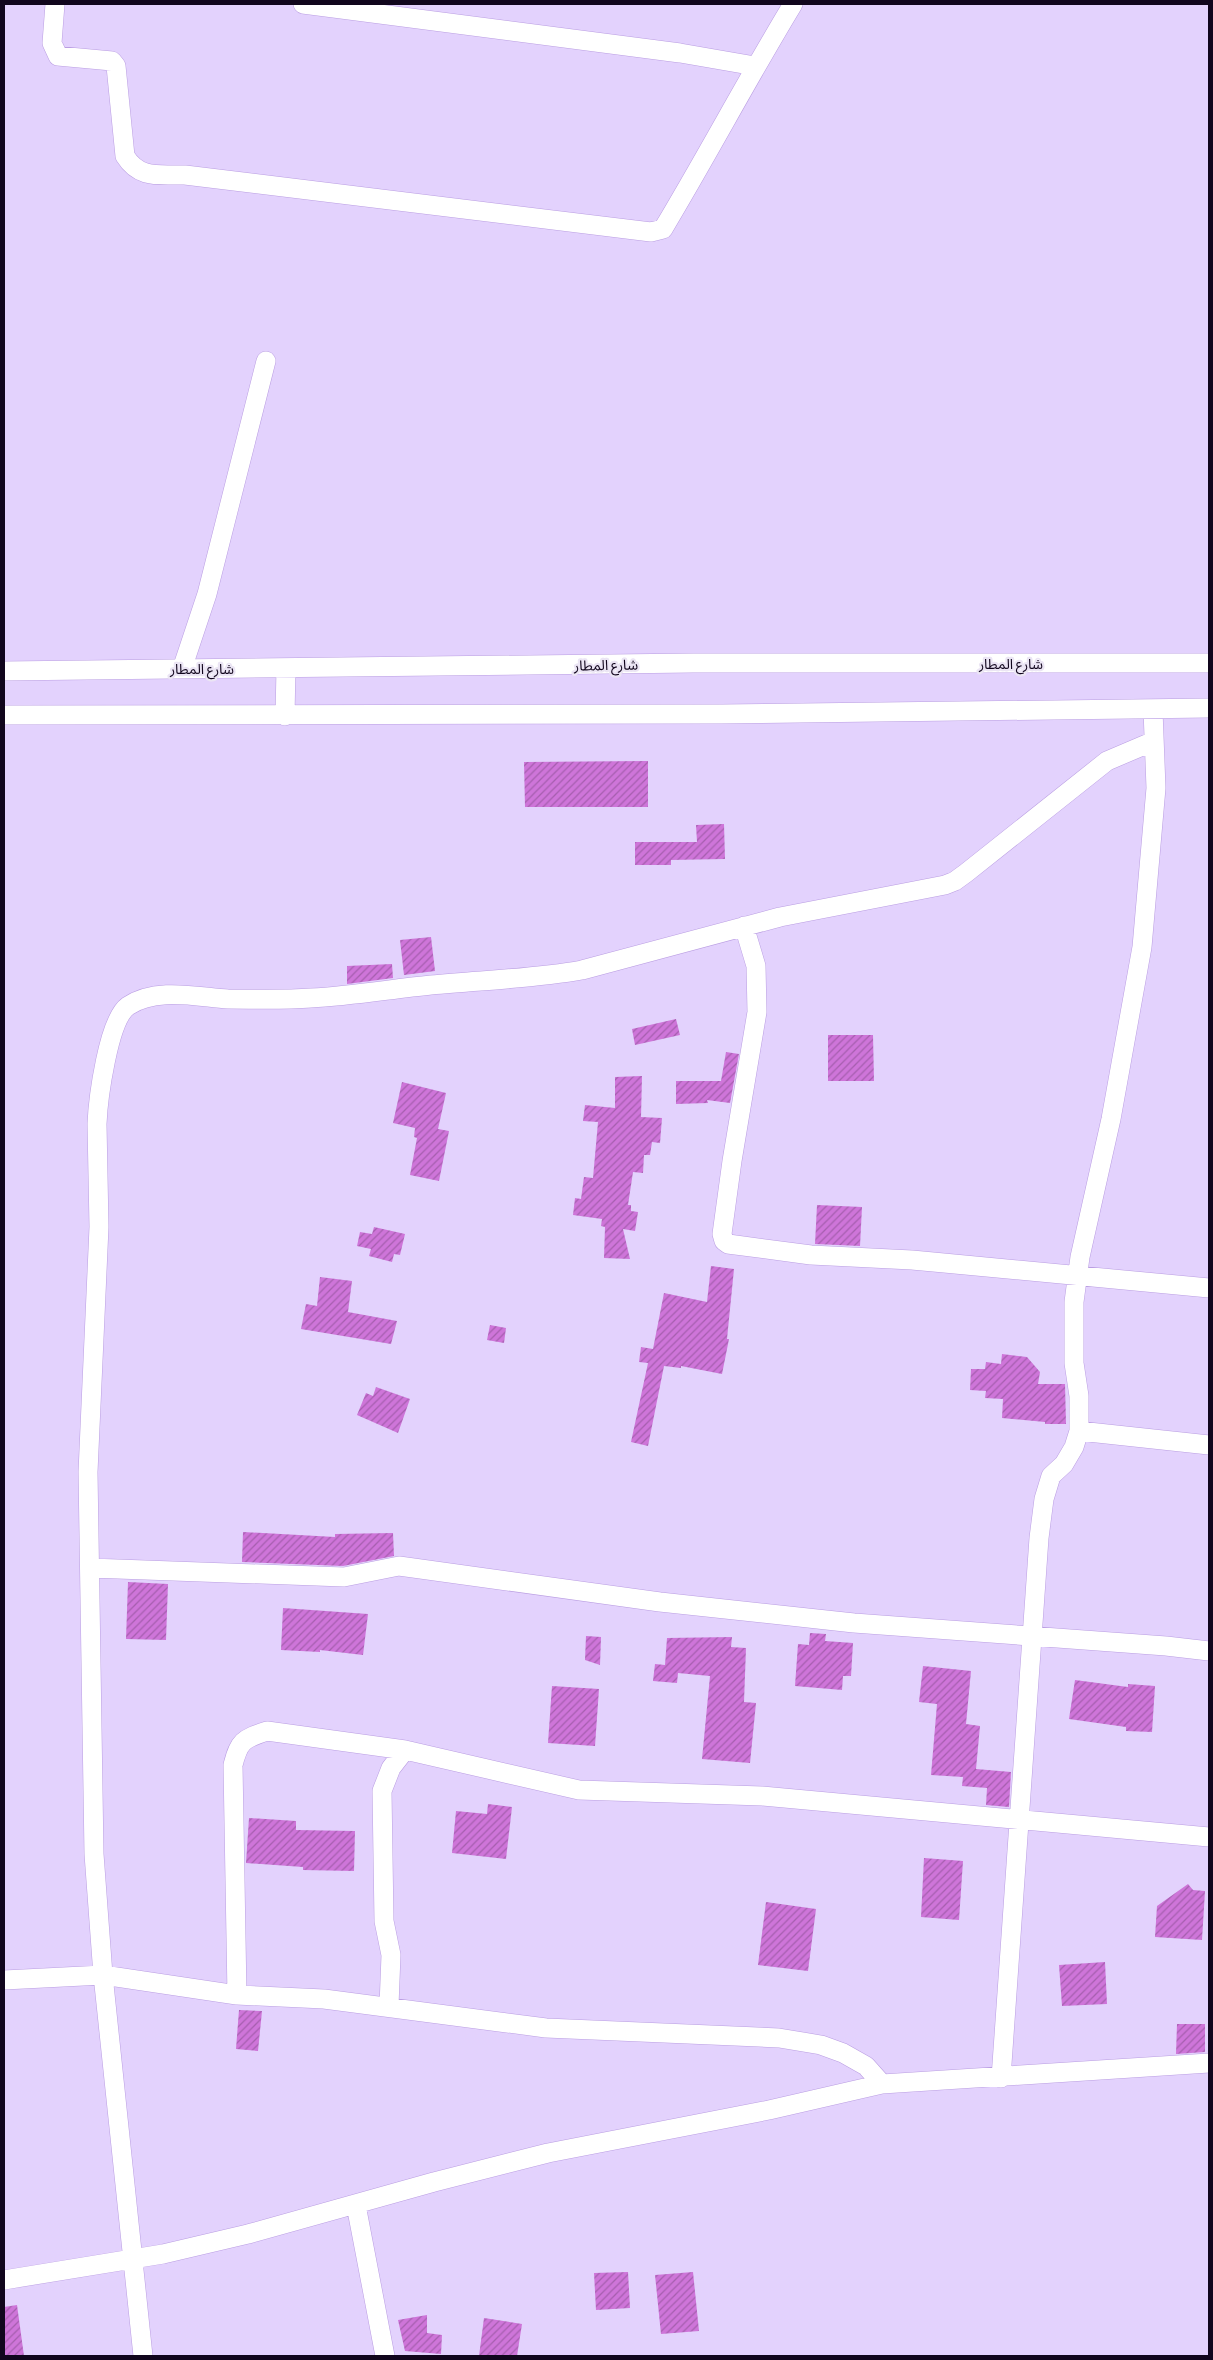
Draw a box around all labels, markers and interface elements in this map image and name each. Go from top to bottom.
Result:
street label: شارع المطار [573,655,638,677]
street label: شارع المطار [978,655,1043,675]
street label: شارع المطار [169,660,234,680]

